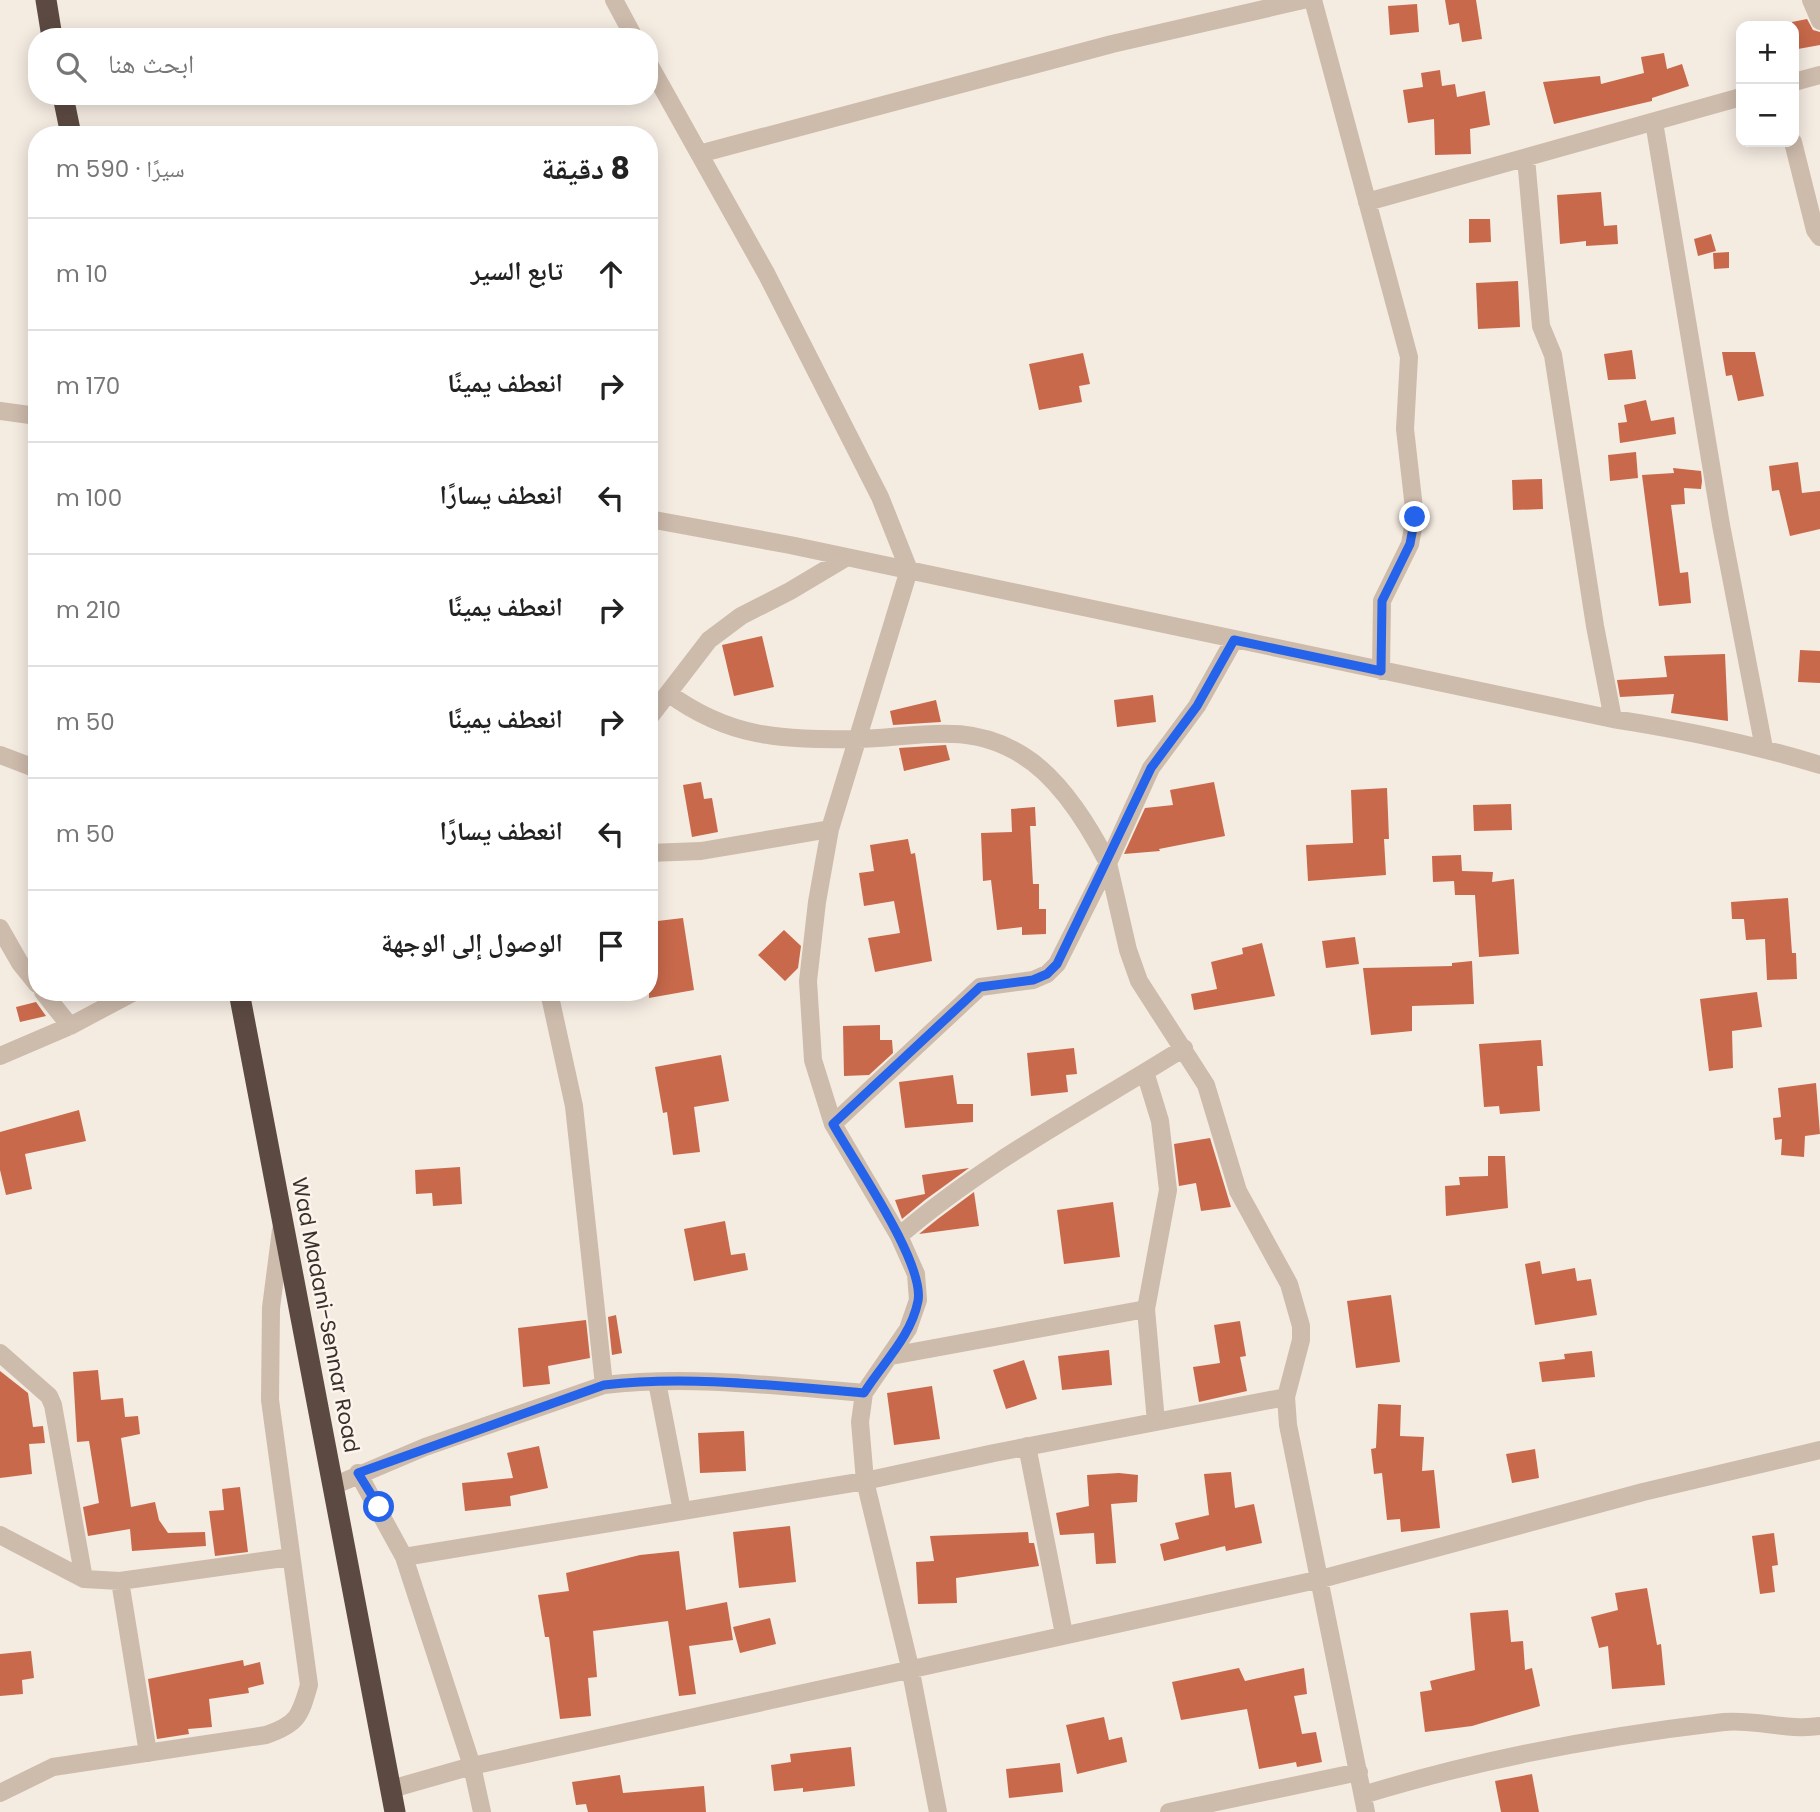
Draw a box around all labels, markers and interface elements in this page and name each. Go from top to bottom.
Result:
map controls [1736,21,1799,147]
button: + [1736,21,1799,84]
search box [28,28,658,105]
text: ابحث هنا [108,46,194,82]
icon: search [52,48,90,86]
button: − [1736,84,1799,147]
text: 8 دقيقة [541,147,630,190]
text: سيرًا · 590 m [56,153,185,185]
text: تابع السير [471,253,563,289]
icon: ahead [592,255,630,293]
text: 10 m [56,258,108,290]
text: انعطف يمينًا [447,365,563,401]
icon: right [592,367,630,405]
text: 170 m [56,370,120,402]
text: انعطف يسارًا [440,477,563,513]
icon: left [592,479,630,517]
text: 100 m [56,482,122,514]
route end [1399,501,1430,532]
text: انعطف يمينًا [447,589,563,625]
icon: right [592,591,630,629]
text: 210 m [56,594,121,626]
text: انعطف يمينًا [447,701,563,737]
icon: right [592,703,630,741]
text: 50 m [56,706,115,738]
text: انعطف يسارًا [440,813,563,849]
icon: left [592,815,630,853]
text: 50 m [56,818,115,850]
text: الوصول إلى الوجهة [381,925,563,961]
icon: arrive [592,927,630,965]
street label: Wad Madani-Sennar Road [285,1175,367,1455]
route start [363,1491,394,1522]

